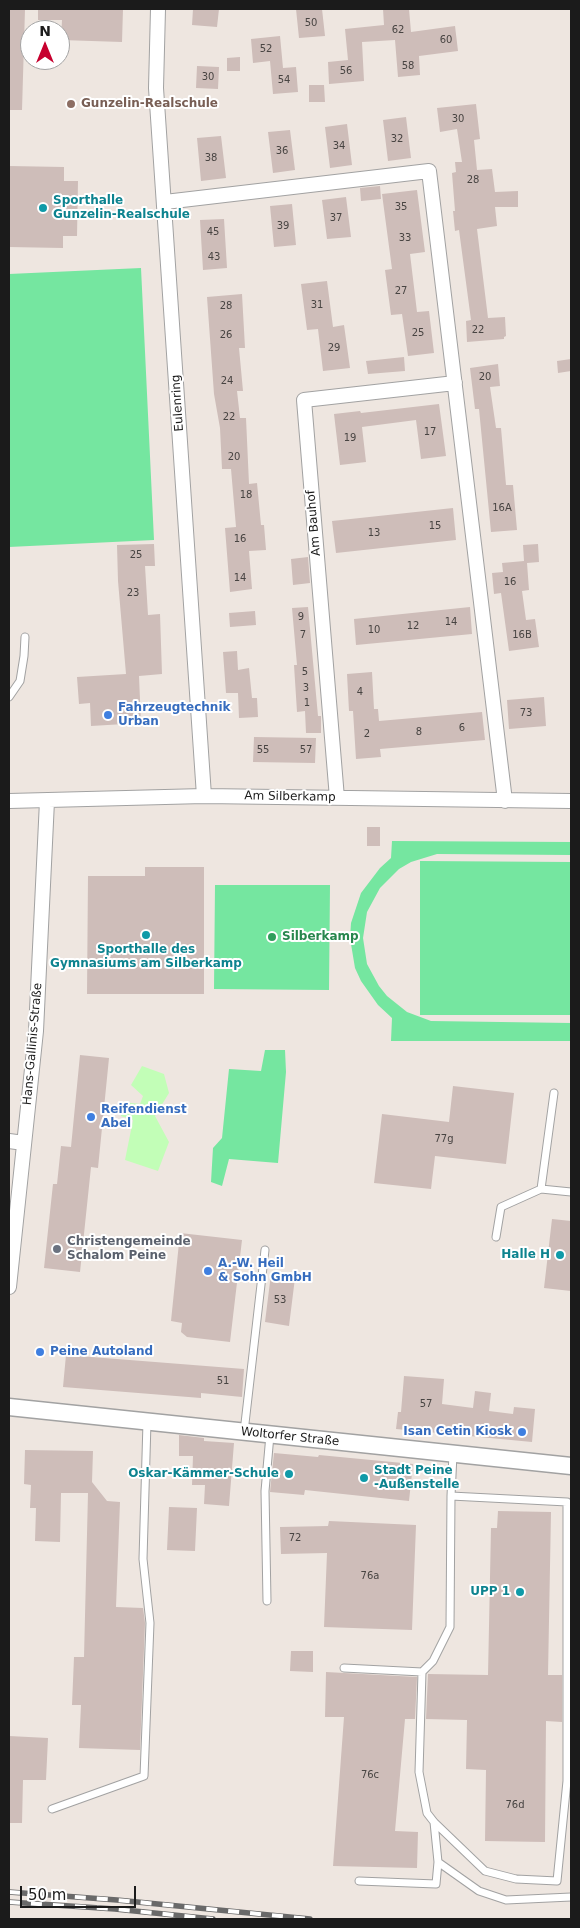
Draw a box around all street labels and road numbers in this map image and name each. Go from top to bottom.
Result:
street label: Eulenring [169,374,187,432]
street label: Am Bauhof [304,489,324,557]
street label: Am Silberkamp [244,789,336,805]
street label: Hans-Gallinis-Straße [20,982,46,1106]
street label: Woltorfer Straße [240,1425,340,1449]

